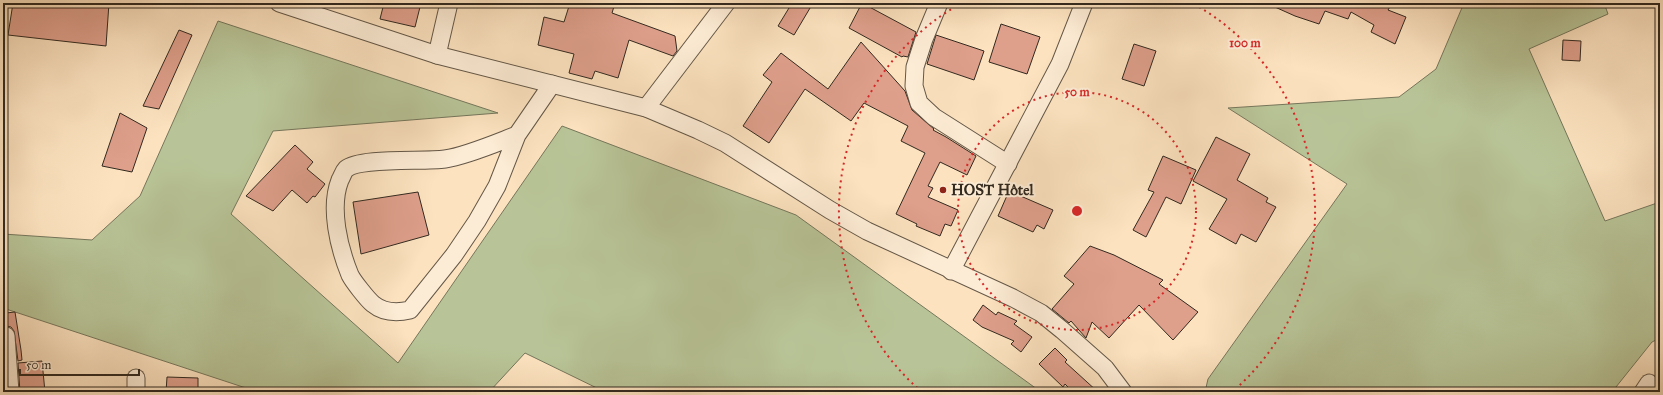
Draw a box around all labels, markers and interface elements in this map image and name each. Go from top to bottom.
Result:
text: 100 m [1229,36,1262,50]
text: 50 m [1064,85,1091,99]
place label: HOST Hôtel [951,181,1034,199]
marker: HOST Hôtel [938,185,948,195]
centre of rings [1070,204,1084,218]
scale bar [20,351,139,377]
text: 50 m [26,358,51,372]

